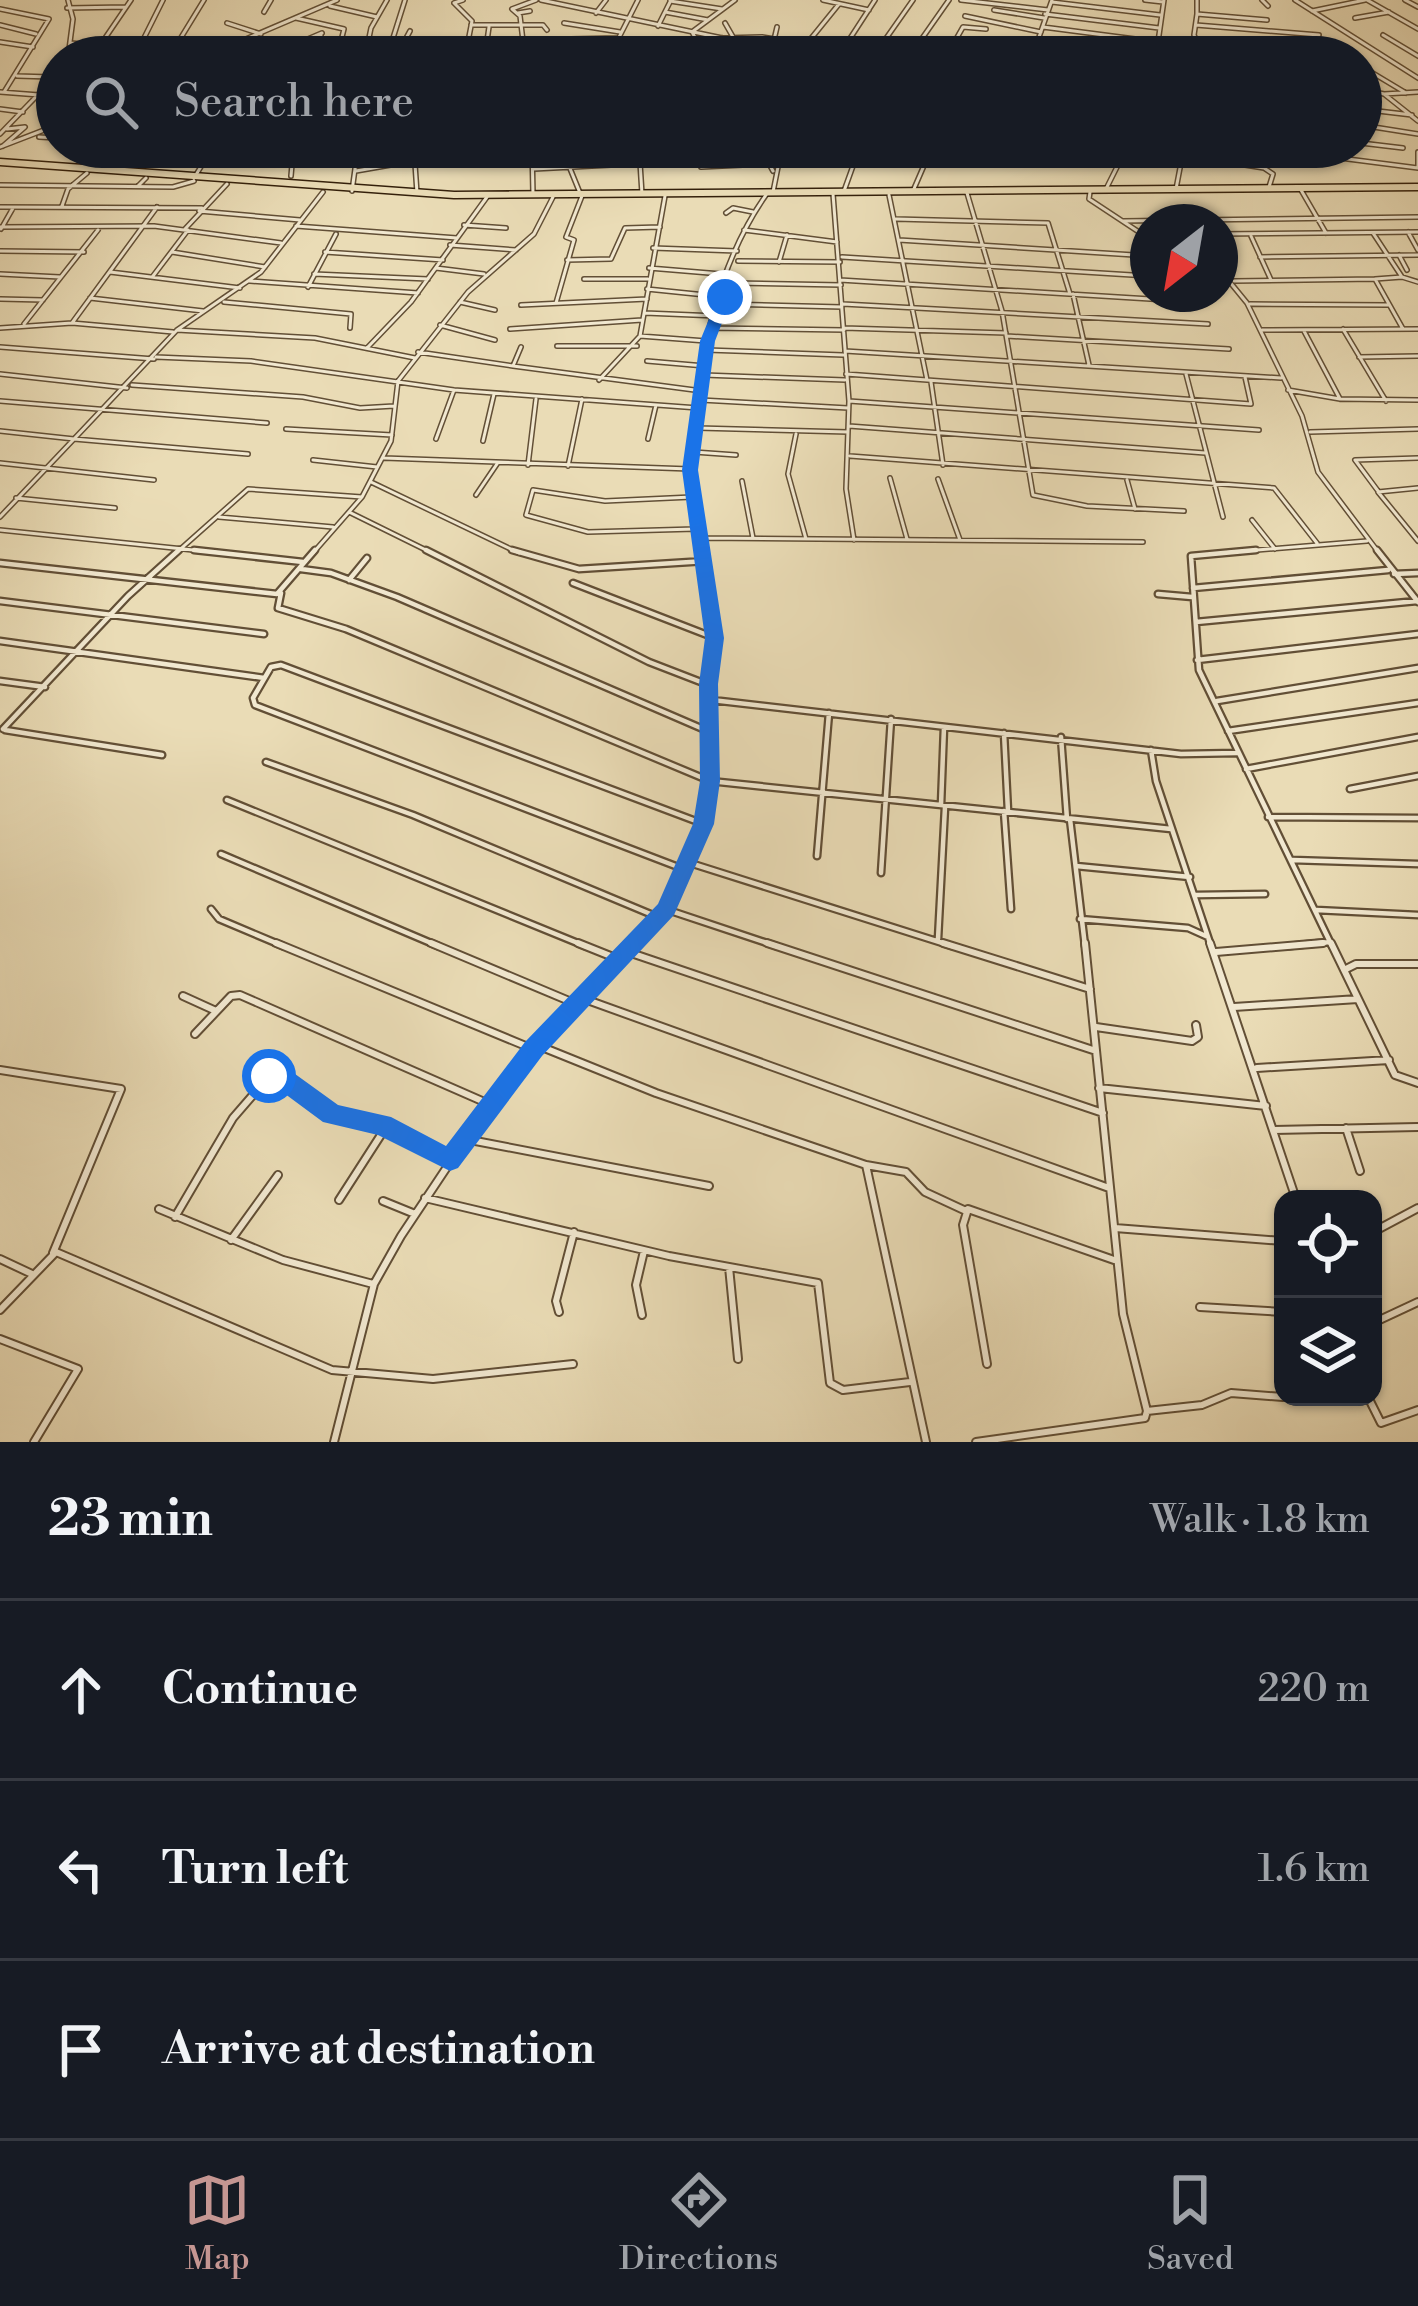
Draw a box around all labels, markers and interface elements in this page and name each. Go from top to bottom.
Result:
search box [36,36,1382,168]
icon: search [78,69,144,135]
text: Search here [174,74,414,131]
north arrow [1130,204,1238,312]
route end [698,270,752,324]
route start [242,1049,296,1103]
map controls [1274,1190,1382,1406]
button: locate [1274,1190,1382,1298]
button: layers [1274,1298,1382,1406]
text: 23 min [48,1488,213,1552]
text: Walk · 1.8 km [1150,1496,1370,1545]
icon: ahead [48,1657,114,1723]
text: Continue [162,1661,358,1718]
text: 220 m [1257,1665,1370,1714]
icon: left [48,1837,114,1903]
text: Turn left [162,1841,348,1898]
text: 1.6 km [1258,1845,1370,1894]
icon: arrive [48,2017,114,2083]
text: Arrive at destination [162,2021,595,2078]
tab: Map [184,2167,250,2280]
tab: Directions [619,2167,778,2280]
tab: Saved [1147,2167,1234,2280]

